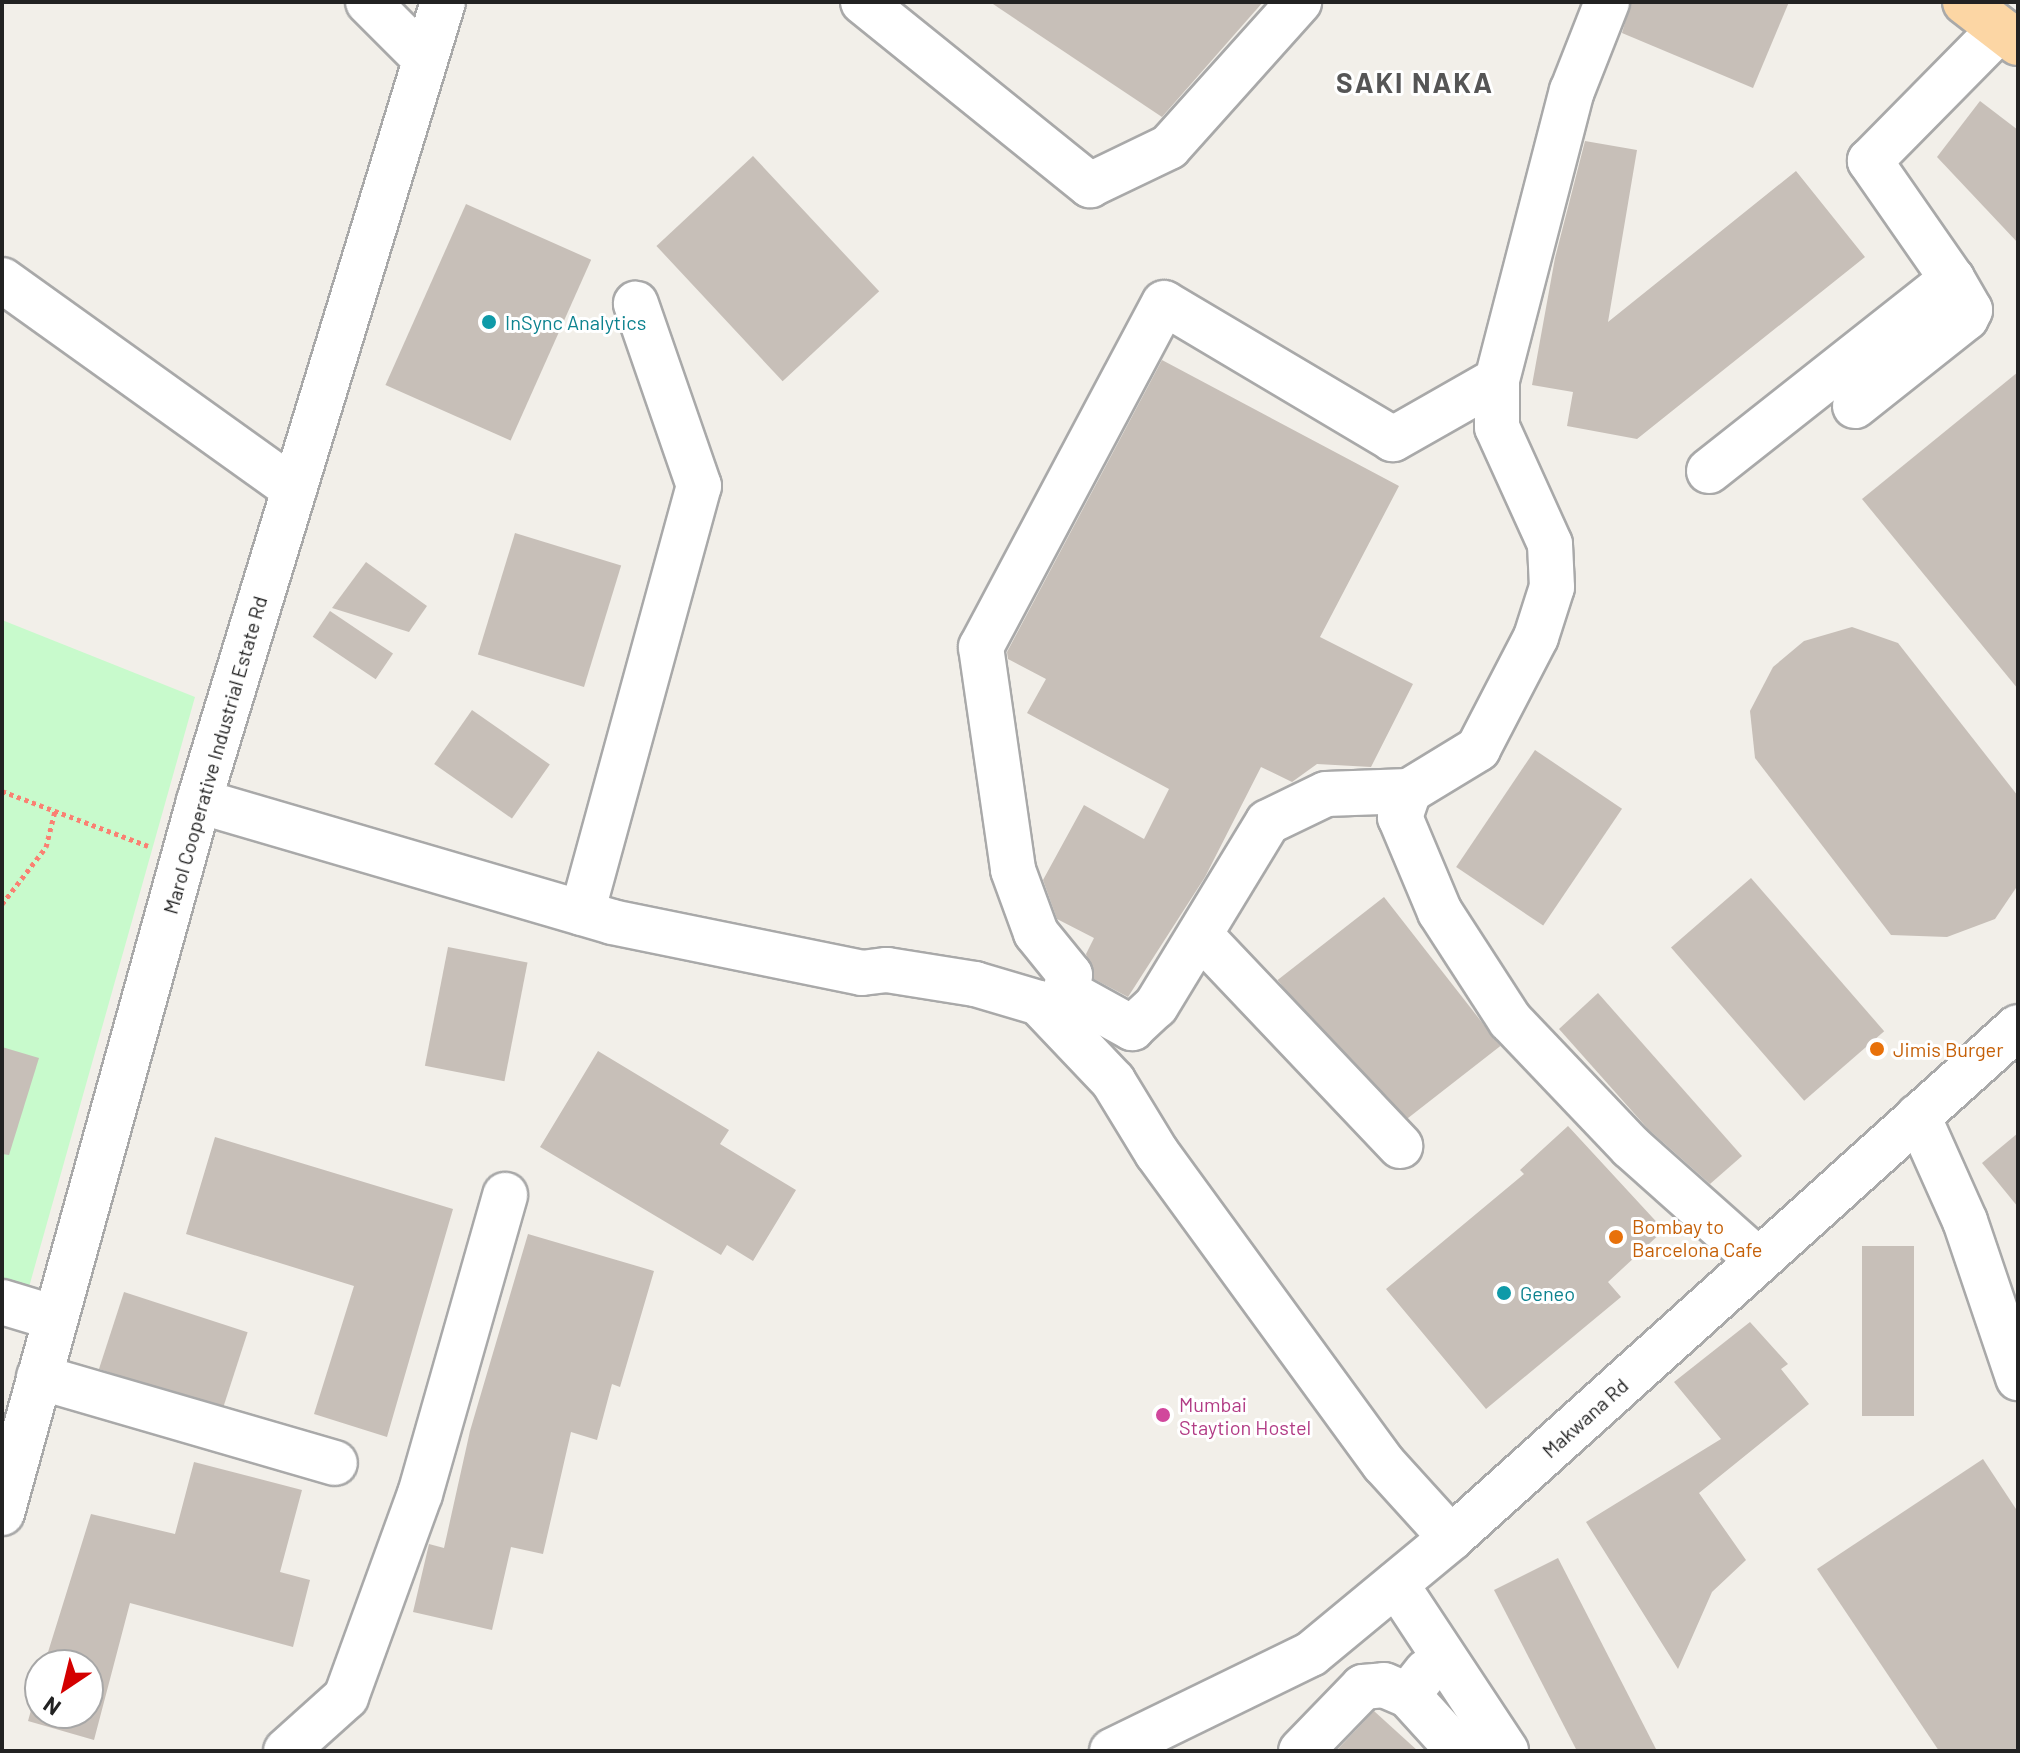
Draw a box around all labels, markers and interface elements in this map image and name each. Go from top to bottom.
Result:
district label: SAKI NAKA [1336,65,1494,99]
place label: InSync Analytics [505,310,646,334]
marker: InSync Analytics [480,313,498,331]
street label: Marol Cooperative Industrial Estate Rd [158,593,272,917]
place label: Jimis Burger [1893,1037,2004,1061]
marker: Jimis Burger [1868,1040,1886,1058]
place label: Bombay to Barcelona Cafe [1632,1214,1762,1261]
marker: Bombay to Barcelona Cafe [1607,1228,1625,1246]
place label: Geneo [1520,1281,1575,1305]
marker: Geneo [1495,1284,1513,1302]
street label: Makwana Rd [1537,1373,1633,1463]
place label: Mumbai Staytion Hostel [1179,1392,1311,1439]
marker: Mumbai Staytion Hostel [1154,1406,1172,1424]
north arrow [24,1649,104,1729]
text: N [38,1692,65,1722]

